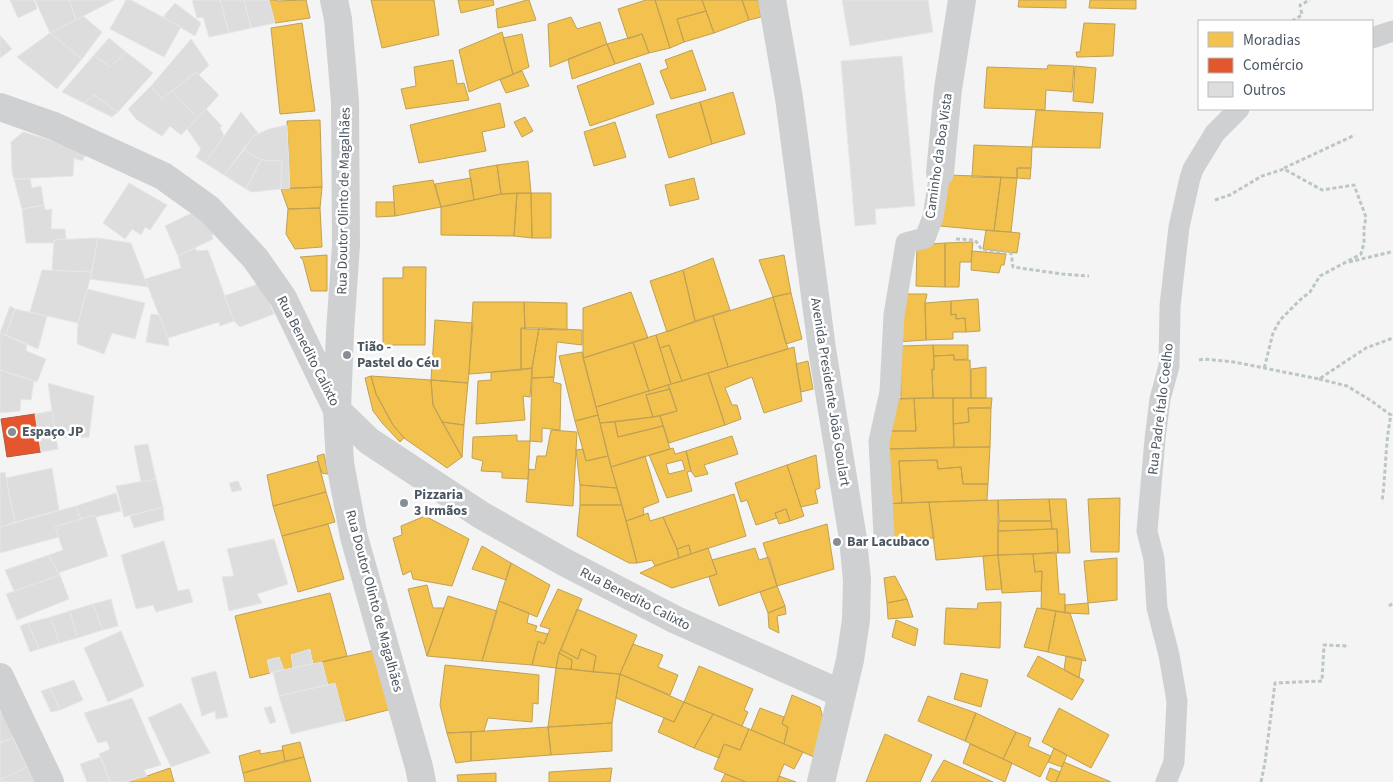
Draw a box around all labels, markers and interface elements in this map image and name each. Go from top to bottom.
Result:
legend [1198,20,1373,110]
text: Moradias [1243,30,1300,51]
text: Comércio [1243,55,1303,76]
text: Outros [1243,80,1286,101]
street label: Caminho da Boa Vista [920,92,958,220]
street label: Rua Doutor Olinto de Magalhães [332,107,356,295]
street label: Rua Benedito Calixto [272,292,344,410]
street label: Avenida Presidente João Goulart [805,296,855,488]
place label: Tião - Pastel do Céu [357,337,439,373]
street label: Rua Padre Ítalo Coelho [1143,342,1179,476]
marker: Tião - Pastel do Céu [341,349,353,361]
place label: Espaço JP [22,422,83,442]
marker: Espaço JP [6,426,18,438]
place label: Pizzaria 3 Irmãos [414,485,467,521]
marker: Pizzaria 3 Irmãos [398,497,410,509]
street label: Rua Doutor Olinto de Magalhães [340,508,408,694]
place label: Bar Lacubaco [847,532,930,552]
marker: Bar Lacubaco [831,536,843,548]
street label: Rua Benedito Calixto [576,563,694,635]

